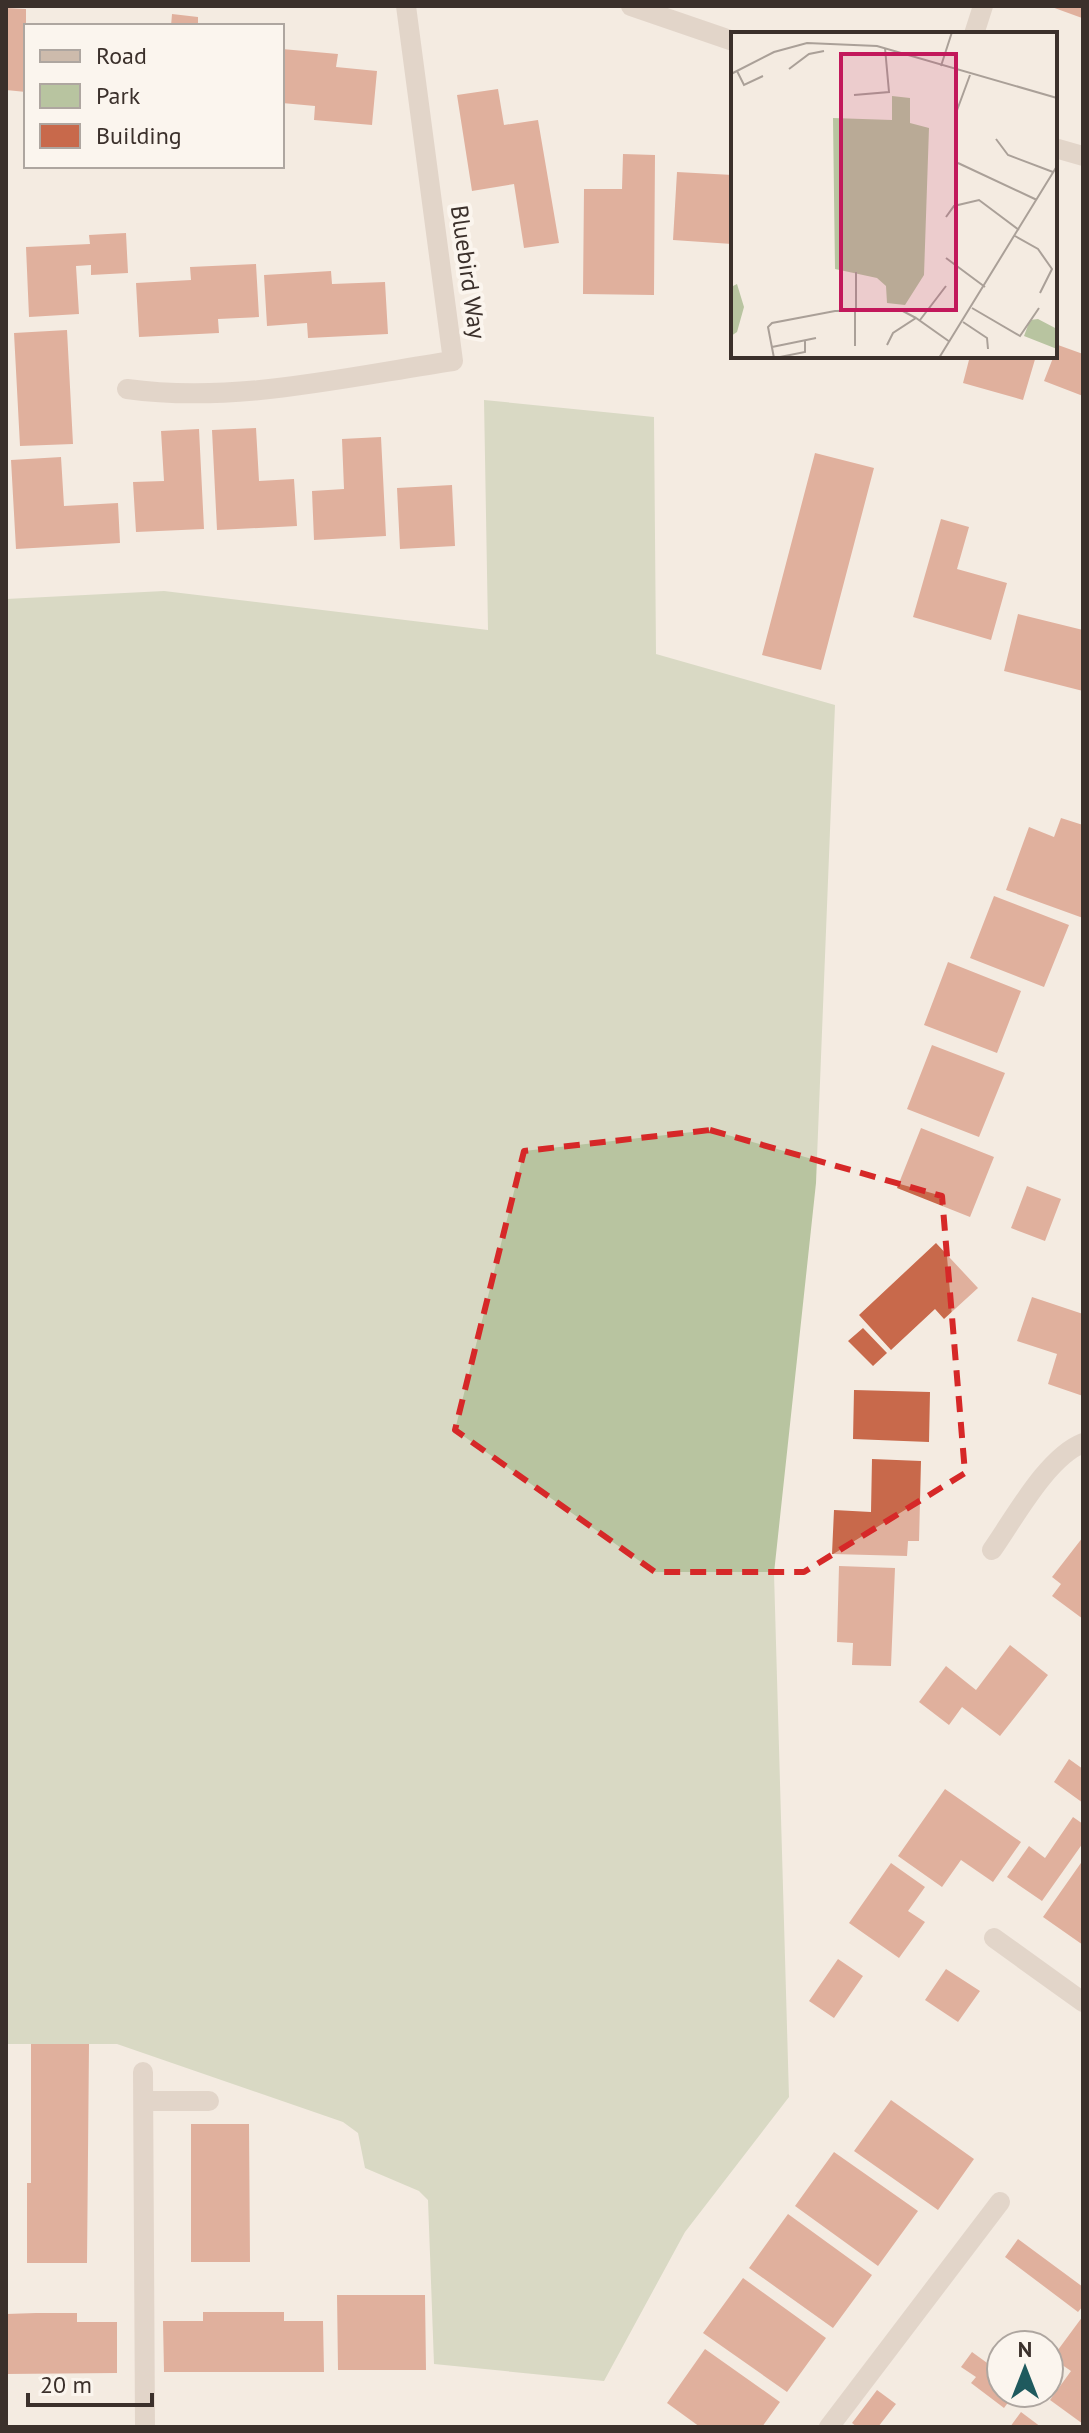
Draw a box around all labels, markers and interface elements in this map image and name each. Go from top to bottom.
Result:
legend [24,24,284,168]
inset map [731,32,1057,358]
text: Road [96,40,147,71]
text: Park [96,80,141,111]
text: Building [96,120,182,151]
street label: Bluebird Way [444,203,493,341]
north arrow [985,2329,1065,2409]
text: N [1018,2335,1032,2363]
scale bar [28,2357,152,2407]
text: 20 m [40,2369,92,2400]

